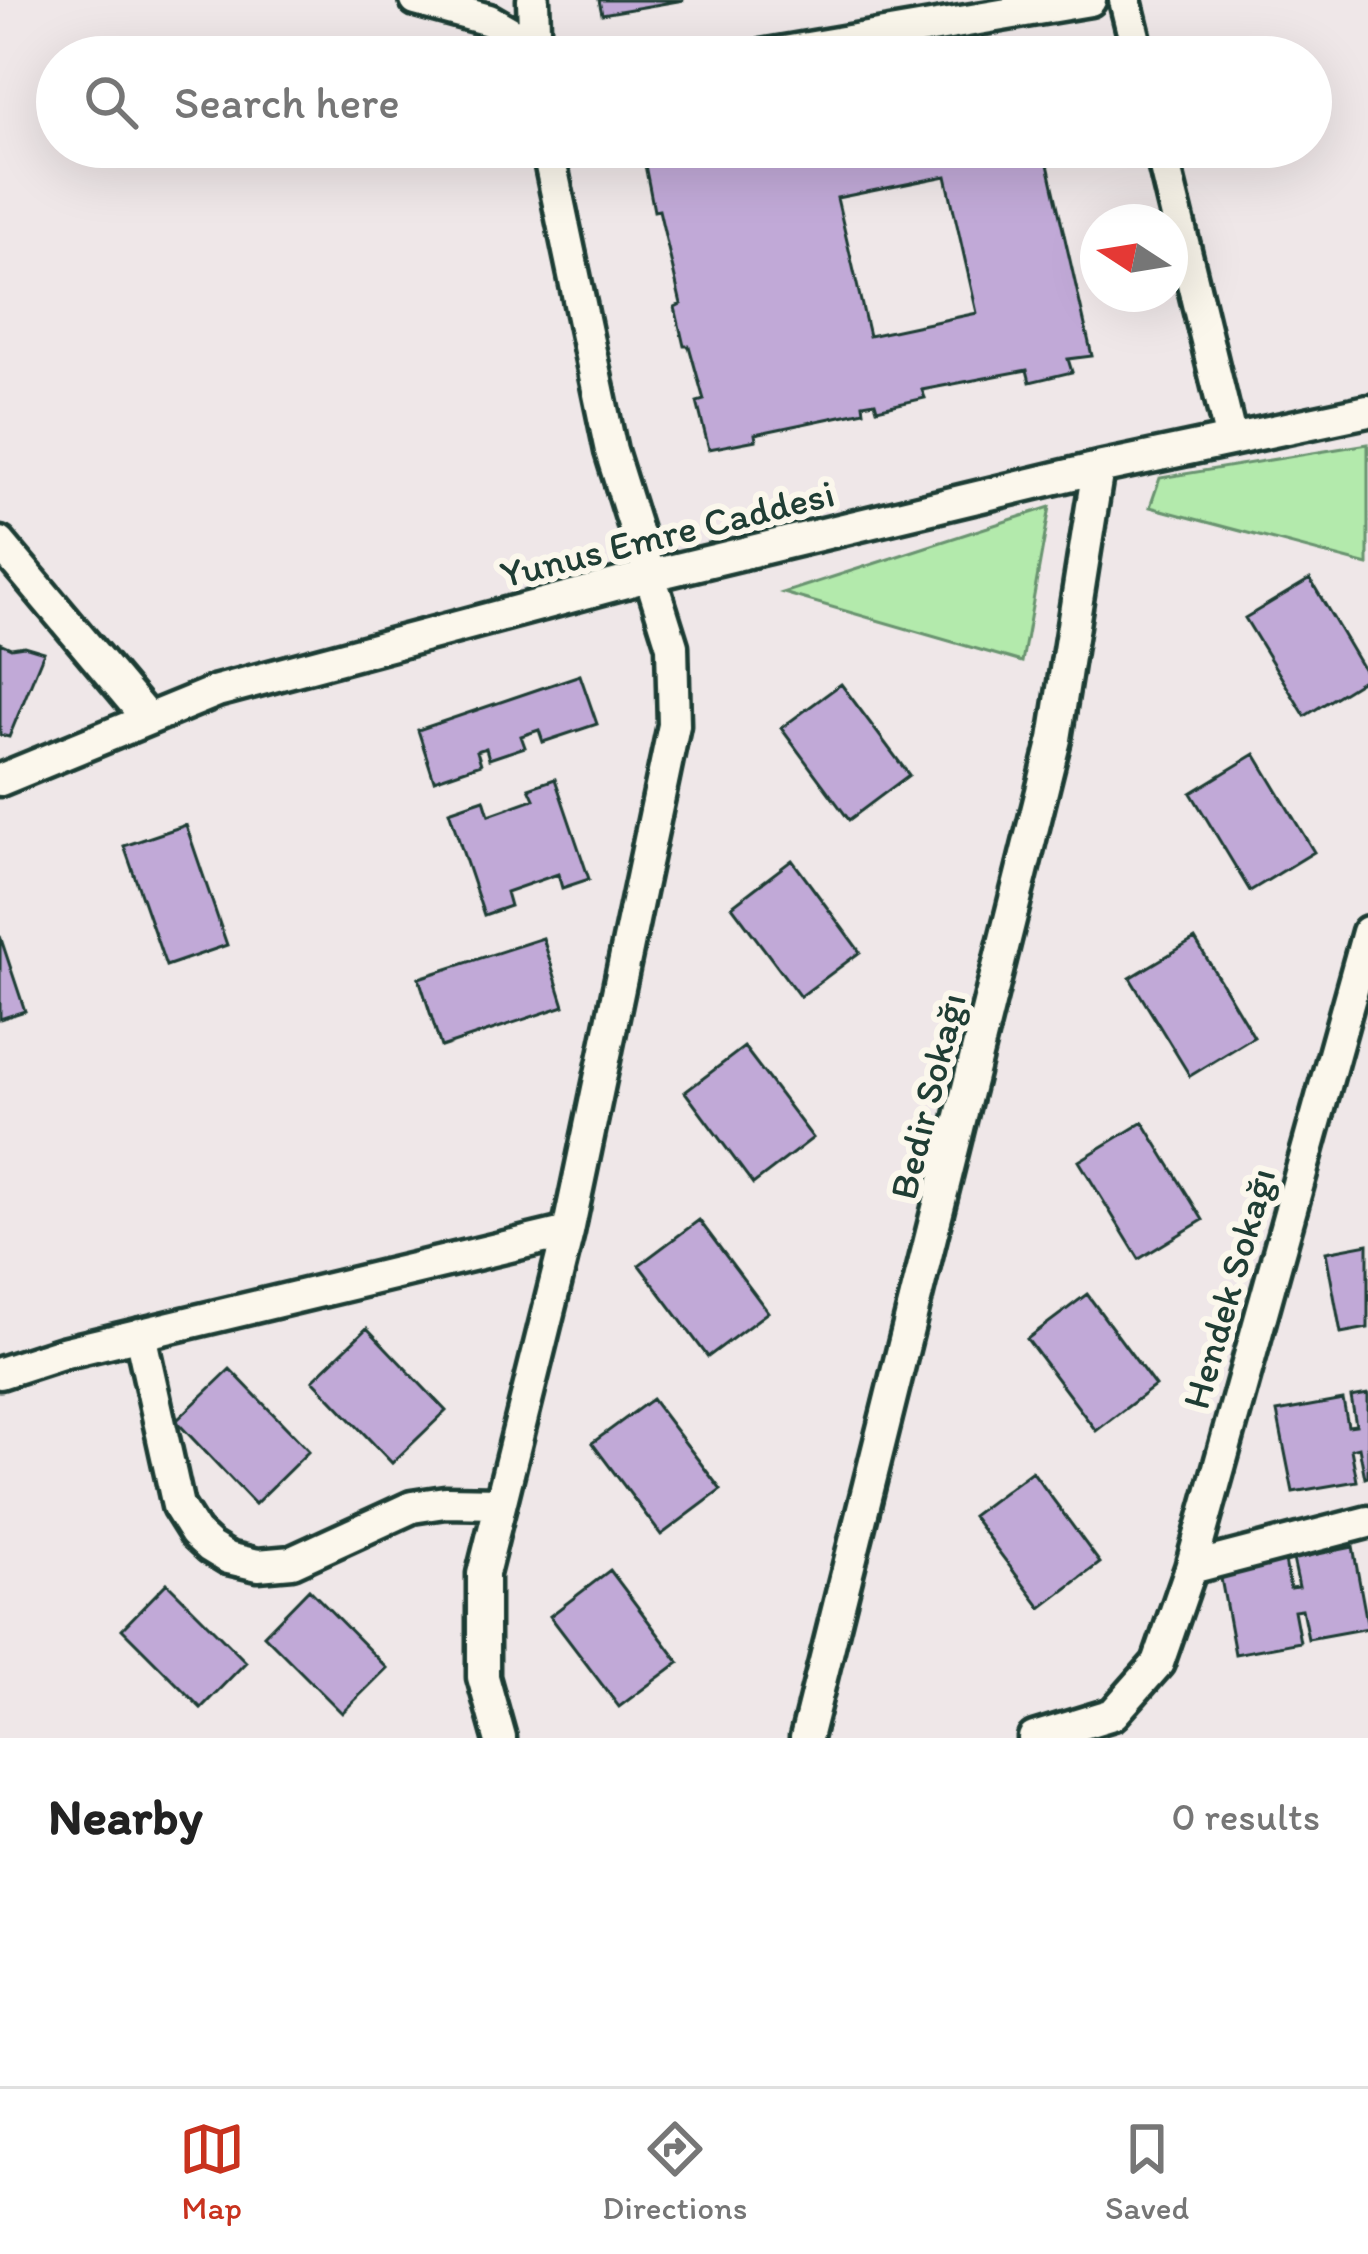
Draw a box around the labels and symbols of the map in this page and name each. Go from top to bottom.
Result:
north arrow [1080,204,1188,312]
street label: Yunus Emre Caddesi [495,469,839,598]
street label: Bedir Sokağı [879,988,976,1204]
street label: Hendek Sokağı [1172,1162,1285,1414]

